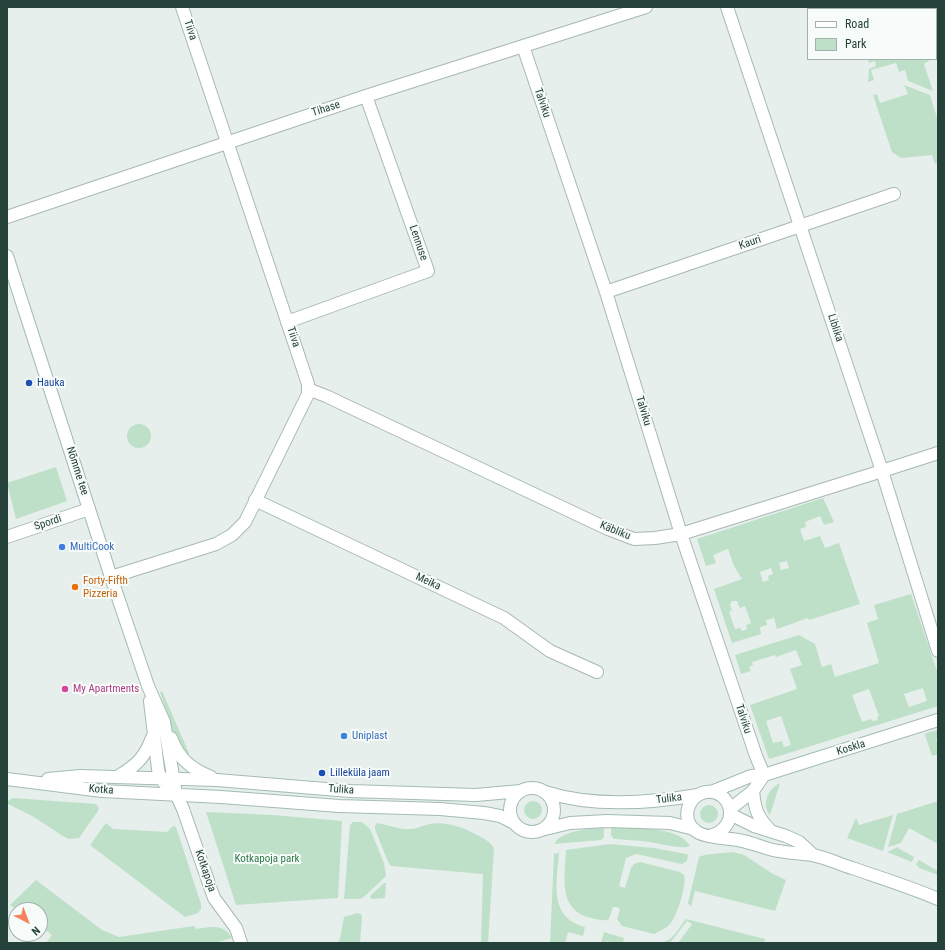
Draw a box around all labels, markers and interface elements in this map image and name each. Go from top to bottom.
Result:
legend [807,8,937,60]
text: Road [845,17,869,31]
street label: Tiiva [181,18,199,42]
text: Park [845,37,866,51]
street label: Talviku [531,86,553,120]
street label: Tihase [310,98,342,120]
street label: Lennuse [406,224,430,262]
street label: Kauri [737,233,763,253]
street label: Liblika [824,312,846,344]
street label: Tiiva [284,325,302,349]
place label: Hauka [37,376,65,390]
marker: Hauka [24,378,34,388]
street label: Talviku [632,395,654,427]
street label: Nõmme tee [63,445,91,497]
street label: Spordi [33,512,63,534]
street label: Käbliku [598,519,632,543]
place label: MultiCook [70,540,114,554]
marker: MultiCook [57,542,67,552]
street label: Meika [413,570,443,594]
place label: Forty-Fifth Pizzeria [83,574,128,600]
marker: Forty-Fifth Pizzeria [70,582,80,592]
place label: My Apartments [73,682,139,696]
marker: My Apartments [60,684,70,694]
street label: Talviku [732,702,754,736]
place label: Uniplast [352,729,388,743]
marker: Uniplast [339,731,349,741]
street label: Koskla [835,737,867,759]
place label: Lilleküla jaam [330,766,390,780]
marker: Lilleküla jaam [317,768,327,778]
street label: Kotka [88,782,114,798]
street label: Tulika [328,783,354,797]
street label: Tulika [655,791,683,807]
street label: Kotkapoja [192,848,218,894]
park label: Kotkapoja park [234,852,300,866]
north arrow [8,902,48,942]
text: N [29,923,43,938]

